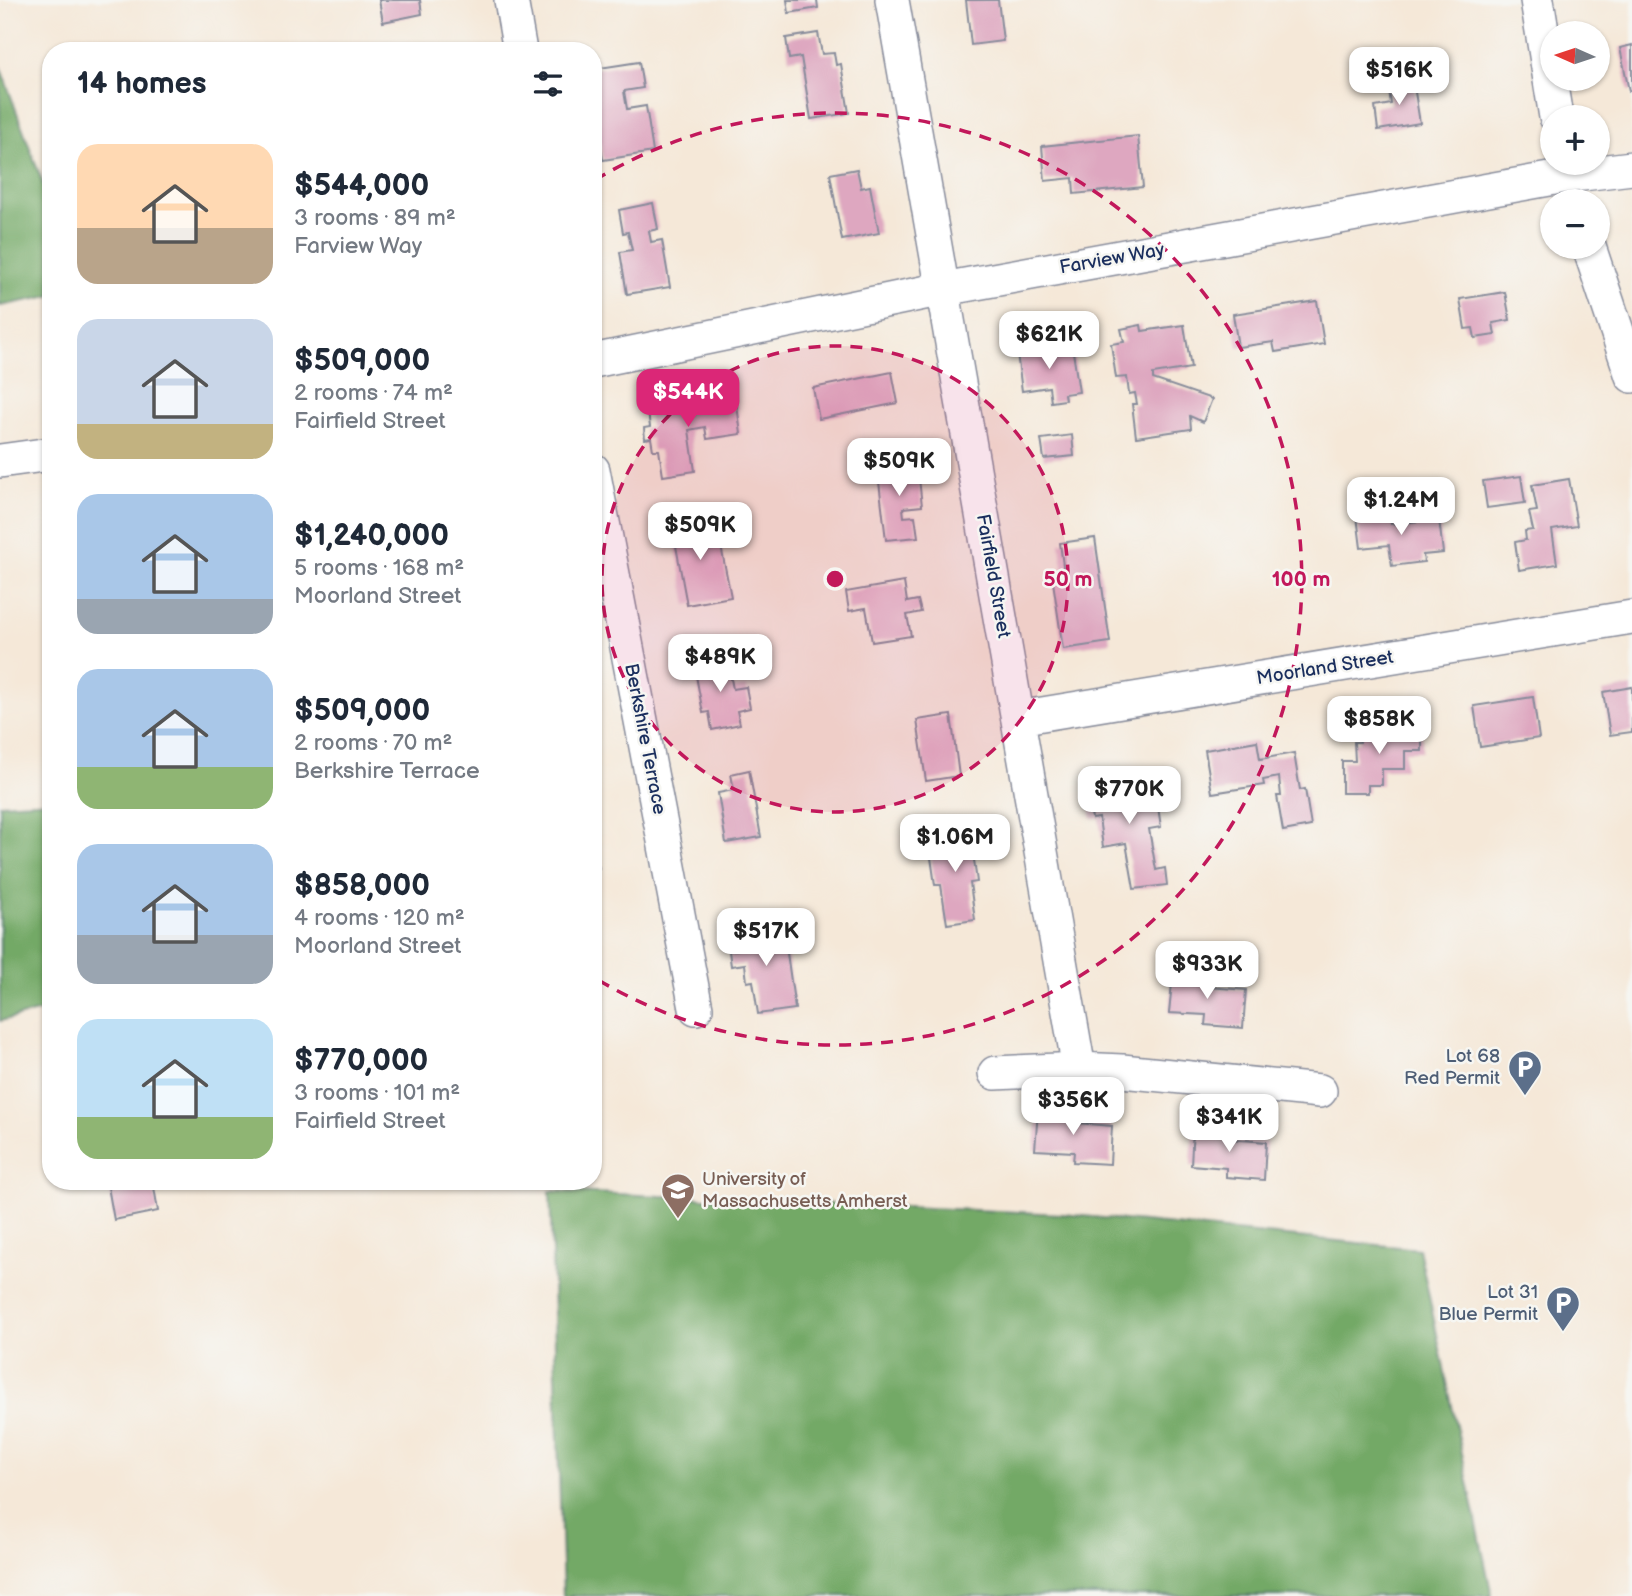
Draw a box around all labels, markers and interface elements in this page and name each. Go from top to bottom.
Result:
north arrow [1540,21,1610,91]
map controls [1540,21,1610,259]
pin: $516K [1350,48,1448,107]
text: $516K [1365,56,1433,84]
icon: filters [529,65,567,103]
text: 14 homes [77,66,206,102]
button: + [1540,105,1610,175]
text: $544,000 [294,168,429,204]
icon: home [133,172,217,256]
button: − [1540,189,1610,259]
text: 3 rooms · 89 m² [294,204,456,232]
text: Farview Way [294,232,422,260]
street label: Farview Way [1058,238,1167,280]
pin: $621K [1000,312,1098,371]
text: $621K [1015,320,1083,348]
text: $509,000 [294,343,430,379]
icon: home [133,347,217,431]
pin: $544K [639,370,737,429]
text: $544K [652,378,724,406]
text: 2 rooms · 74 m² [294,379,453,407]
text: Fairfield Street [294,407,446,435]
pin: $509K [850,438,948,498]
text: $509K [863,447,935,475]
pin: $1.24M [1344,477,1458,537]
text: $1.24M [1363,486,1439,514]
pin: $509K [651,503,749,562]
text: $509K [664,511,736,539]
street label: Fairfield Street [971,512,1015,640]
text: $1,240,000 [294,518,449,554]
icon: home [133,522,217,606]
text: 5 rooms · 168 m² [294,554,464,582]
centre of rings [823,567,847,591]
text: 50 m [1044,567,1092,592]
text: 100 m [1272,567,1330,592]
text: Moorland Street [294,582,461,610]
pin: $489K [671,634,769,694]
text: $489K [684,643,756,671]
street label: Moorland Street [1255,646,1395,690]
street label: Berkshire Terrace [619,662,671,816]
text: $509,000 [294,693,430,729]
pin: $858K [1330,696,1428,756]
icon: home [133,697,217,781]
text: $858K [1343,705,1415,733]
text: 2 rooms · 70 m² [294,729,453,757]
text: Berkshire Terrace [294,757,480,785]
pin: $770K [1080,766,1178,826]
text: $770K [1094,775,1164,803]
pin: $1.06M [898,814,1012,874]
text: $1.06M [916,823,994,851]
text: $858,000 [294,868,430,904]
icon: home [133,872,217,956]
text: 4 rooms · 120 m² [294,904,465,932]
pin: $517K [717,908,815,968]
text: $517K [733,917,799,945]
text: Moorland Street [294,932,461,960]
pin: $933K [1158,942,1256,1001]
text: $933K [1171,950,1243,978]
text: $770,000 [294,1043,428,1079]
place label: Lot 68 Red Permit [1404,1045,1500,1090]
icon: home [133,1047,217,1131]
parking icon: Lot 68 Red Permit [1506,1048,1544,1097]
pin: $356K [1024,1078,1122,1137]
text: 3 rooms · 101 m² [294,1079,460,1107]
text: $356K [1037,1086,1109,1114]
pin: $341K [1180,1094,1278,1154]
text: $341K [1196,1103,1263,1131]
text: Fairfield Street [294,1107,446,1135]
place label: University of Massachusetts Amherst [702,1168,908,1213]
school or university icon: University of Massachusetts Amherst [659,1171,697,1220]
place label: Lot 31 Blue Permit [1438,1281,1538,1326]
parking icon: Lot 31 Blue Permit [1544,1284,1582,1333]

